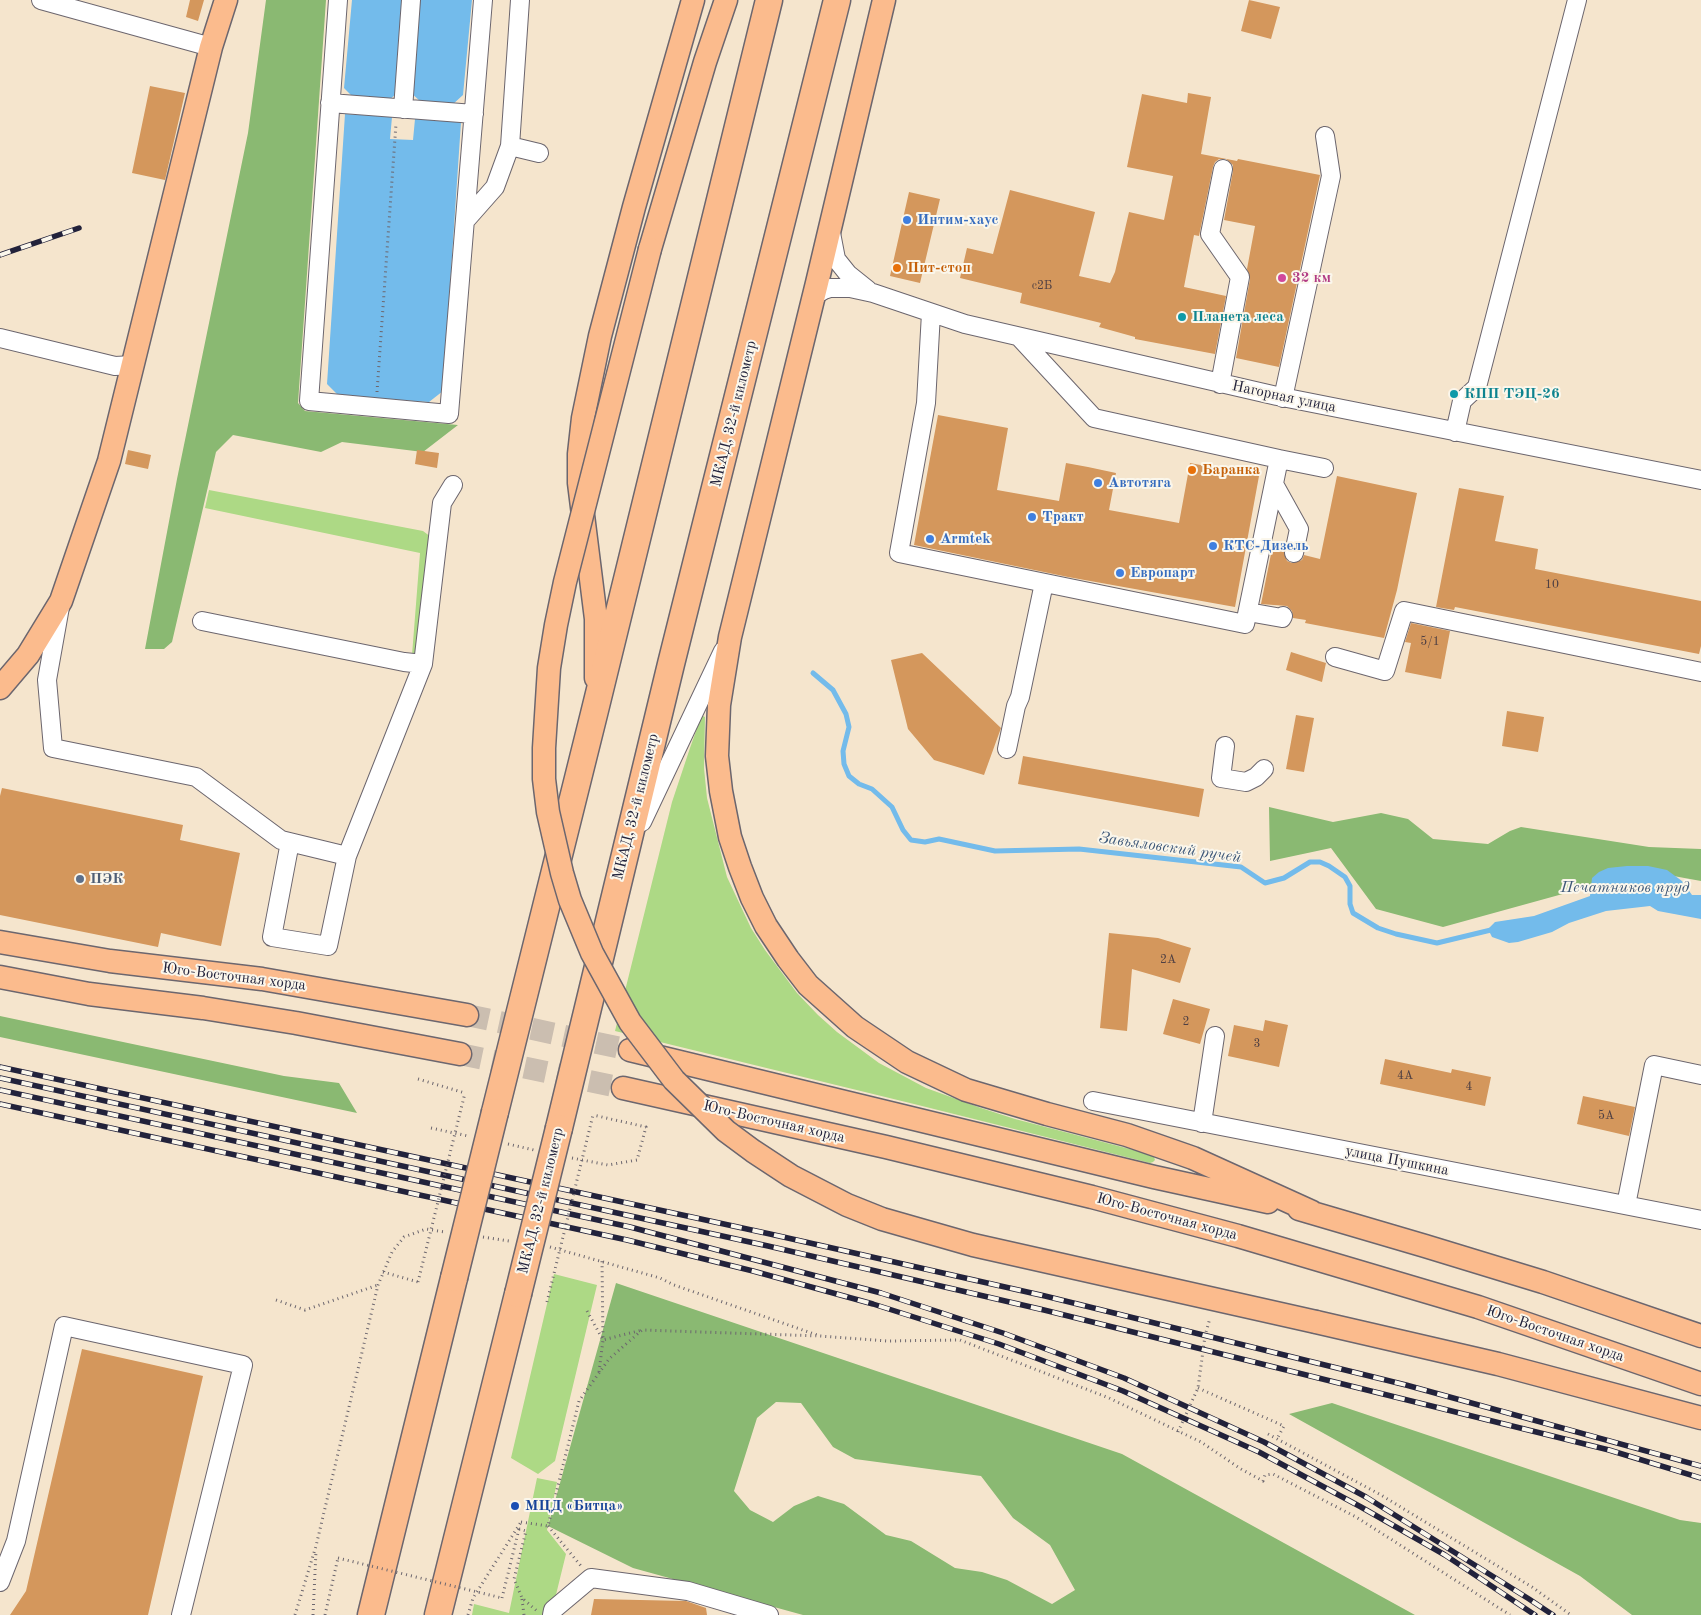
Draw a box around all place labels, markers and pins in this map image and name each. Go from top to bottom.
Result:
place label: Интим-хаус [917,211,999,229]
marker: Интим-хаус [901,214,913,226]
place label: Пит-стоп [907,259,971,277]
marker: Пит-стоп [891,262,903,274]
place label: 32 км [1292,269,1331,287]
marker: 32 км [1276,272,1288,284]
place label: Планета леса [1192,308,1284,326]
marker: Планета леса [1176,311,1188,323]
place label: КПП ТЭЦ-26 [1464,385,1560,403]
marker: КПП ТЭЦ-26 [1448,388,1460,400]
place label: Баранка [1202,461,1260,479]
marker: Баранка [1186,464,1198,476]
place label: Автотяга [1108,474,1171,492]
marker: Автотяга [1092,477,1104,489]
place label: Тракт [1042,508,1084,526]
marker: Тракт [1026,511,1038,523]
place label: Armtek [940,530,991,548]
marker: Armtek [924,533,936,545]
place label: КТС-Дизель [1223,537,1309,555]
marker: КТС-Дизель [1207,540,1219,552]
place label: Европарт [1130,564,1195,582]
marker: Европарт [1114,567,1126,579]
place label: ПЭК [90,870,123,888]
marker: ПЭК [74,873,86,885]
place label: МЦД «Битца» [525,1497,623,1515]
marker: МЦД «Битца» [509,1500,521,1512]

